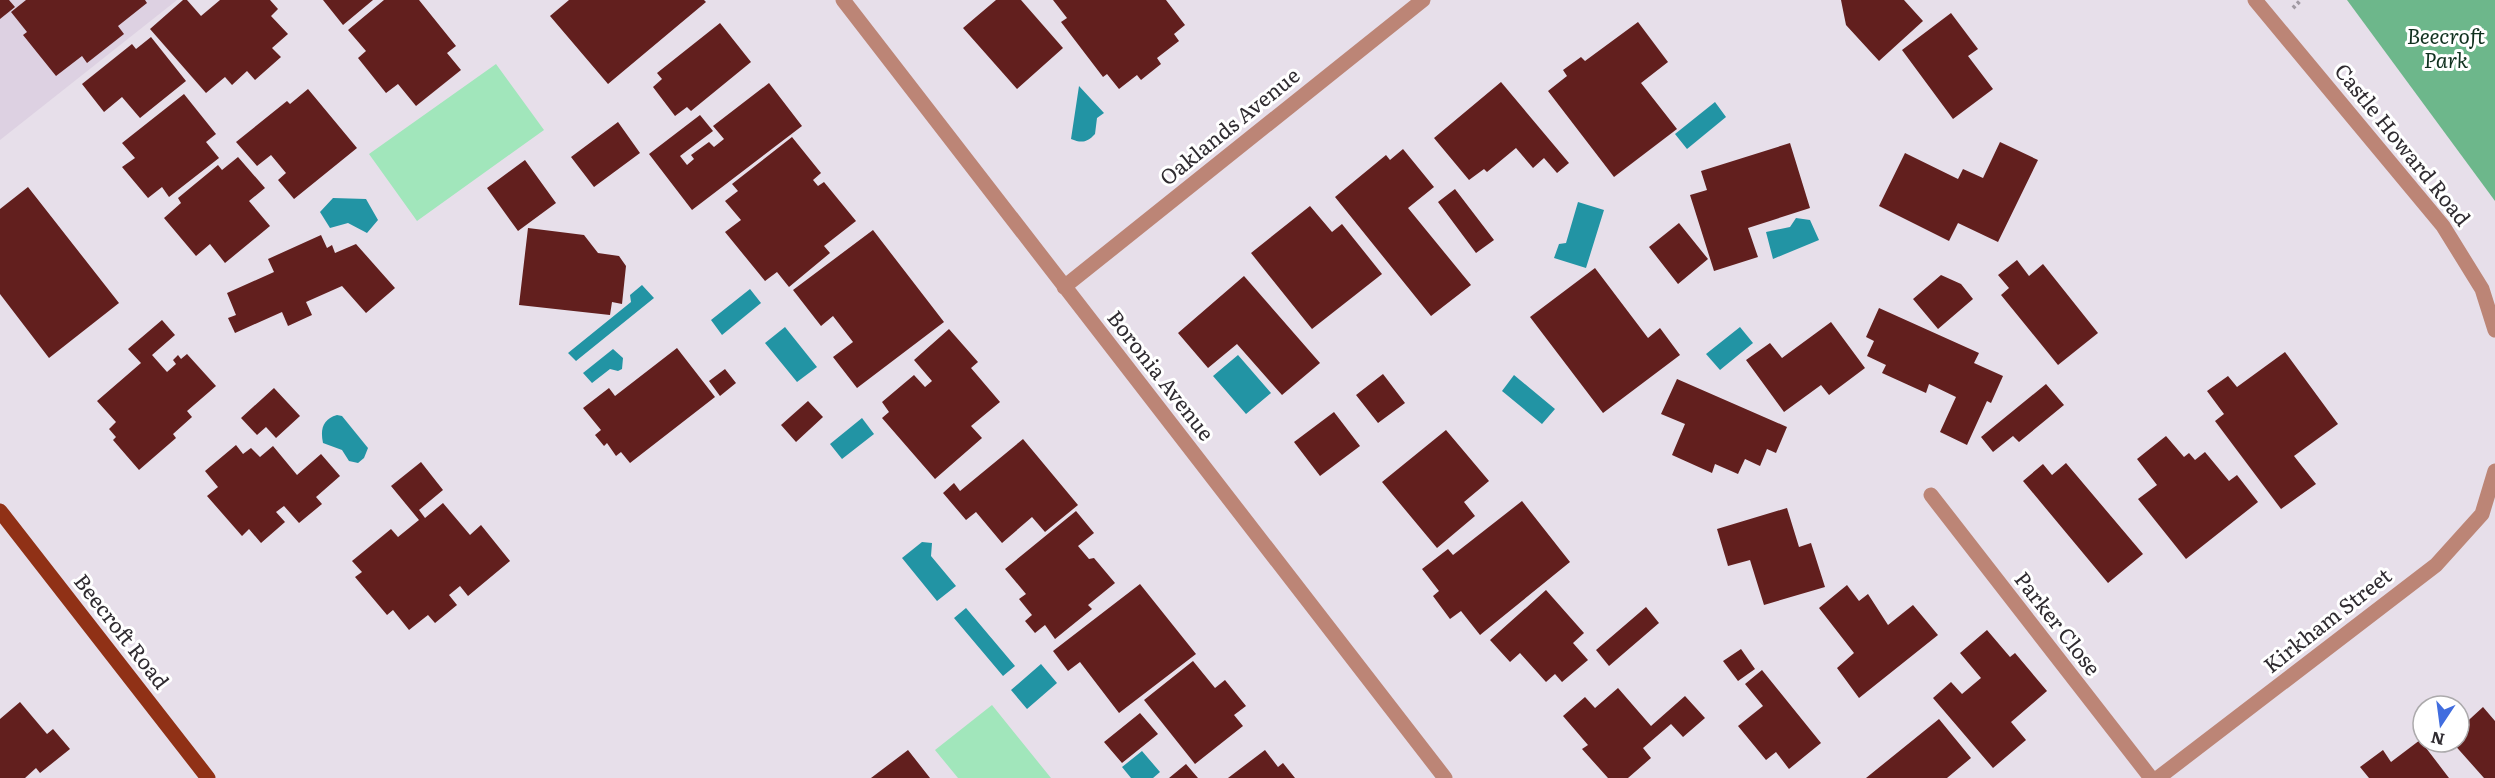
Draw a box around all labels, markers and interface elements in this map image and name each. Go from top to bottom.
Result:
park label: Beecroft Park [2407,19,2486,74]
street label: Castle Howard Road [2329,55,2479,232]
street label: Oaklands Avenue [1152,59,1305,191]
street label: Boronia Avenue [1101,303,1223,446]
street label: Kirkham Street [2256,559,2397,679]
street label: Parker Close [2008,564,2110,681]
street label: Beecroft Road [68,566,178,695]
north arrow [2411,694,2471,754]
text: N [2428,726,2447,753]

